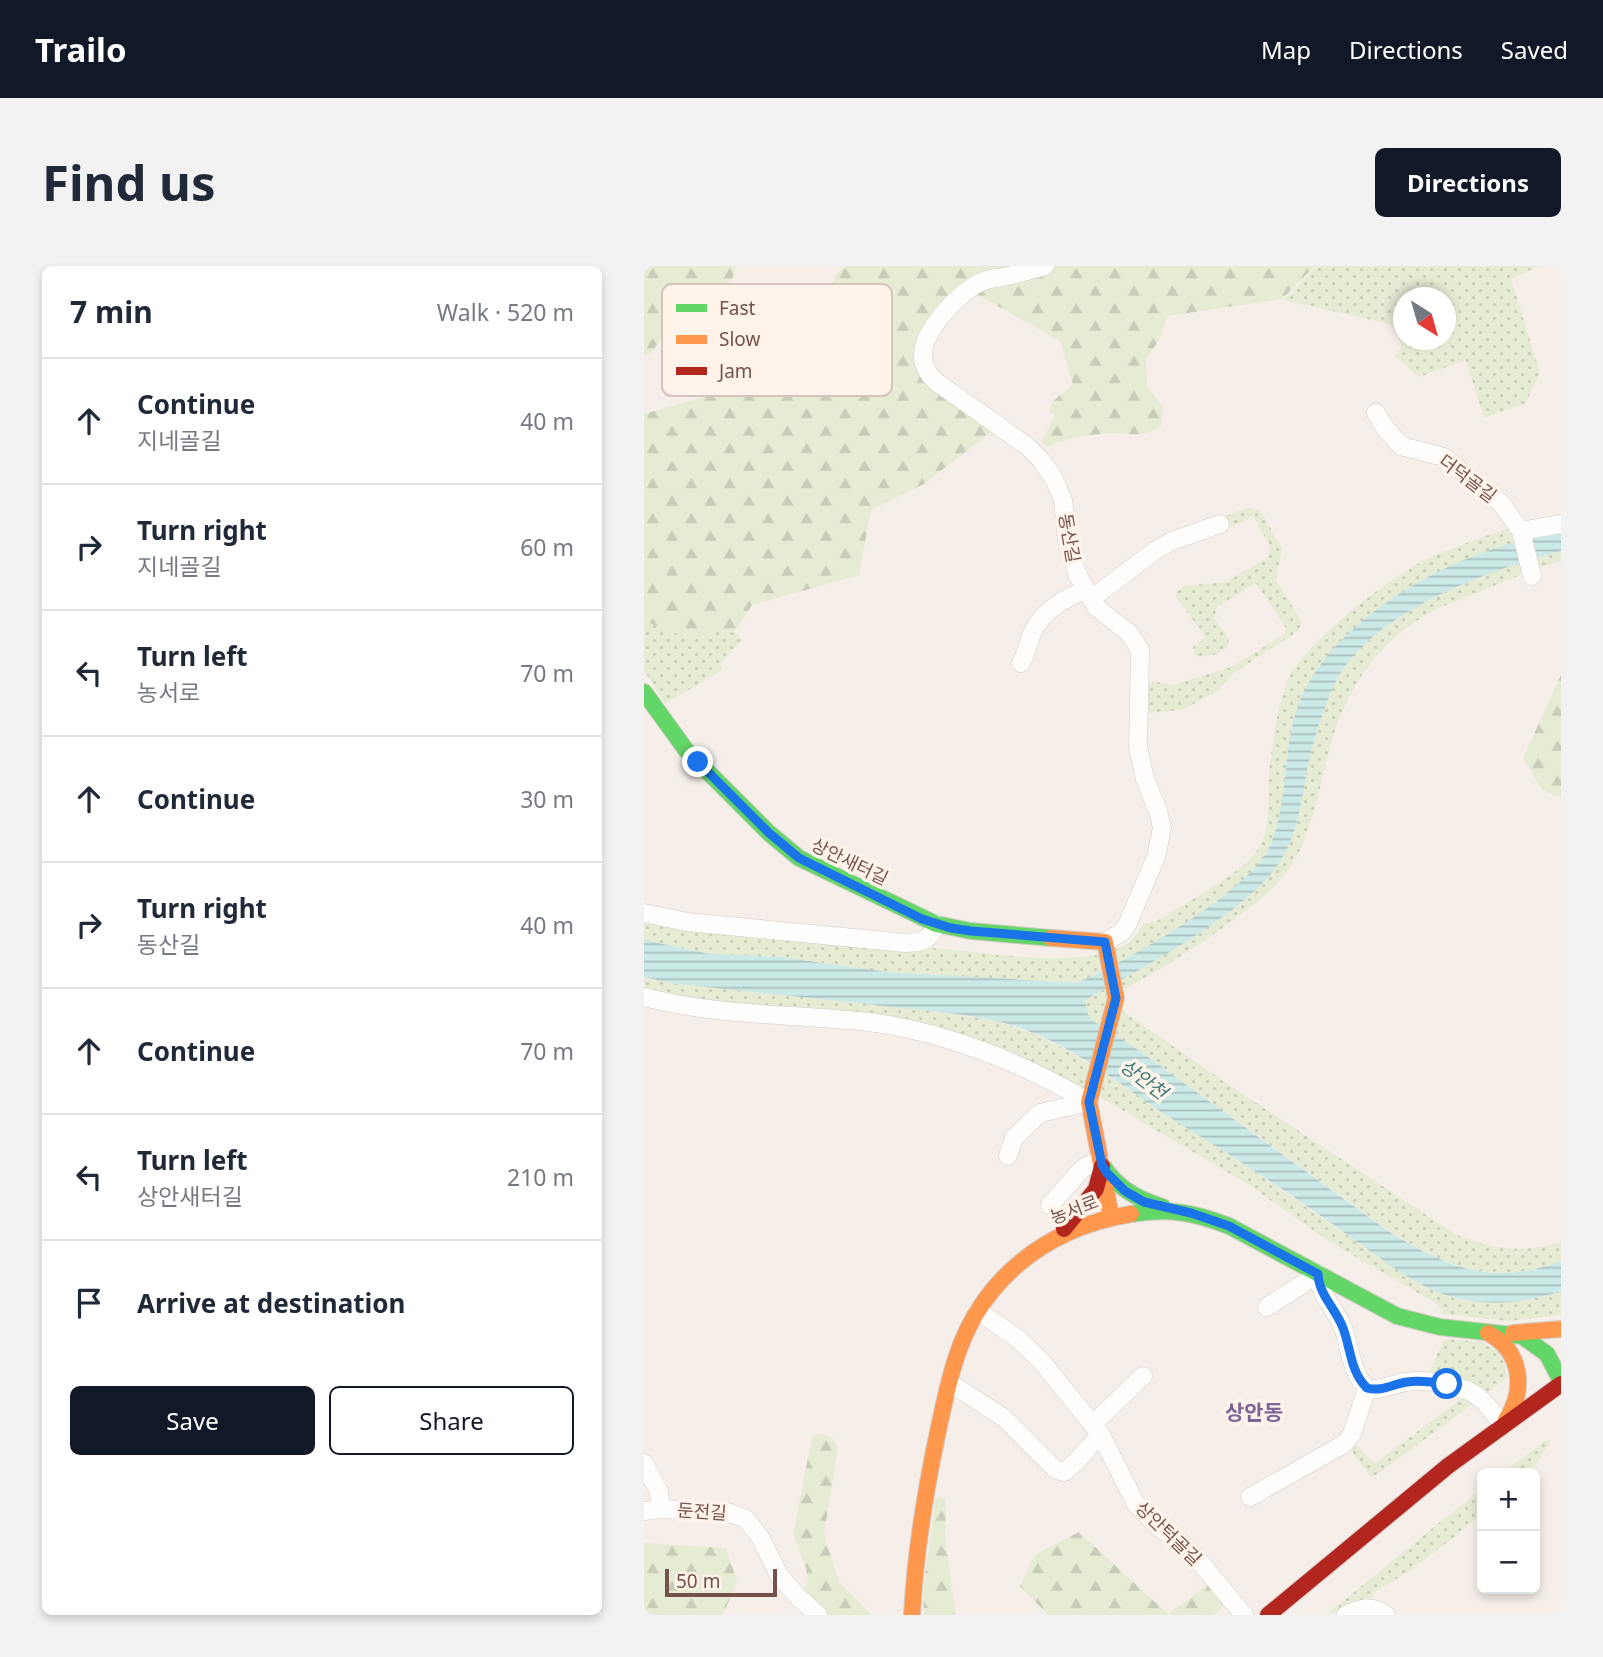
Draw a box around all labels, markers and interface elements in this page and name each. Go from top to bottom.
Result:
text: Trailo [35,27,127,72]
text: Map [1261,33,1311,66]
text: Directions [1349,33,1463,66]
text: Saved [1501,33,1568,66]
button: Directions [1375,148,1561,217]
text: Find us [42,149,216,215]
legend [662,284,892,396]
north arrow [1393,287,1456,350]
text: 7 min [70,291,153,332]
text: Fast [719,295,756,321]
text: Walk · 520 m [437,296,574,328]
text: Slow [719,326,760,352]
text: Jam [717,358,753,384]
text: Continue [137,386,255,422]
icon: ahead [70,402,108,440]
text: 40 m [520,405,574,437]
text: 지네골길 [137,424,222,456]
street label: 더덕골길 [1434,448,1502,508]
street label: 동산길 [1054,511,1086,565]
text: Turn right [137,512,267,548]
icon: right [70,528,108,566]
text: 60 m [520,531,574,563]
text: 지네골길 [137,550,222,582]
text: Turn left [137,638,248,674]
icon: left [70,654,108,692]
text: 70 m [520,657,574,689]
text: 농서로 [137,676,200,708]
route end [682,746,713,777]
icon: ahead [70,780,108,818]
text: Continue [137,781,255,817]
text: 30 m [520,783,574,815]
street label: 상안새터길 [808,832,892,890]
text: Turn right [137,890,267,926]
icon: right [70,906,108,944]
text: 40 m [520,909,574,941]
text: 동산길 [137,928,200,960]
icon: ahead [70,1032,108,1070]
text: Continue [137,1033,255,1069]
text: 70 m [520,1035,574,1067]
water label: 상안천 [1115,1053,1174,1106]
text: Turn left [137,1142,248,1178]
icon: left [70,1158,108,1196]
text: 210 m [507,1161,574,1193]
text: 상안새터길 [137,1180,243,1212]
street label: 농서로 [1047,1189,1101,1229]
icon: arrive [70,1284,108,1322]
text: Arrive at destination [137,1285,406,1321]
route start [1431,1368,1462,1399]
button: Save [70,1386,315,1455]
button: Share [329,1386,574,1455]
district label: 상안동 [1225,1398,1283,1426]
map controls [1477,1468,1540,1594]
button: + [1477,1468,1540,1531]
street label: 상안턱골길 [1131,1496,1207,1570]
street label: 둔전길 [676,1497,728,1525]
button: − [1477,1531,1540,1594]
scale bar [665,1566,777,1598]
text: 50 m [676,1568,720,1594]

